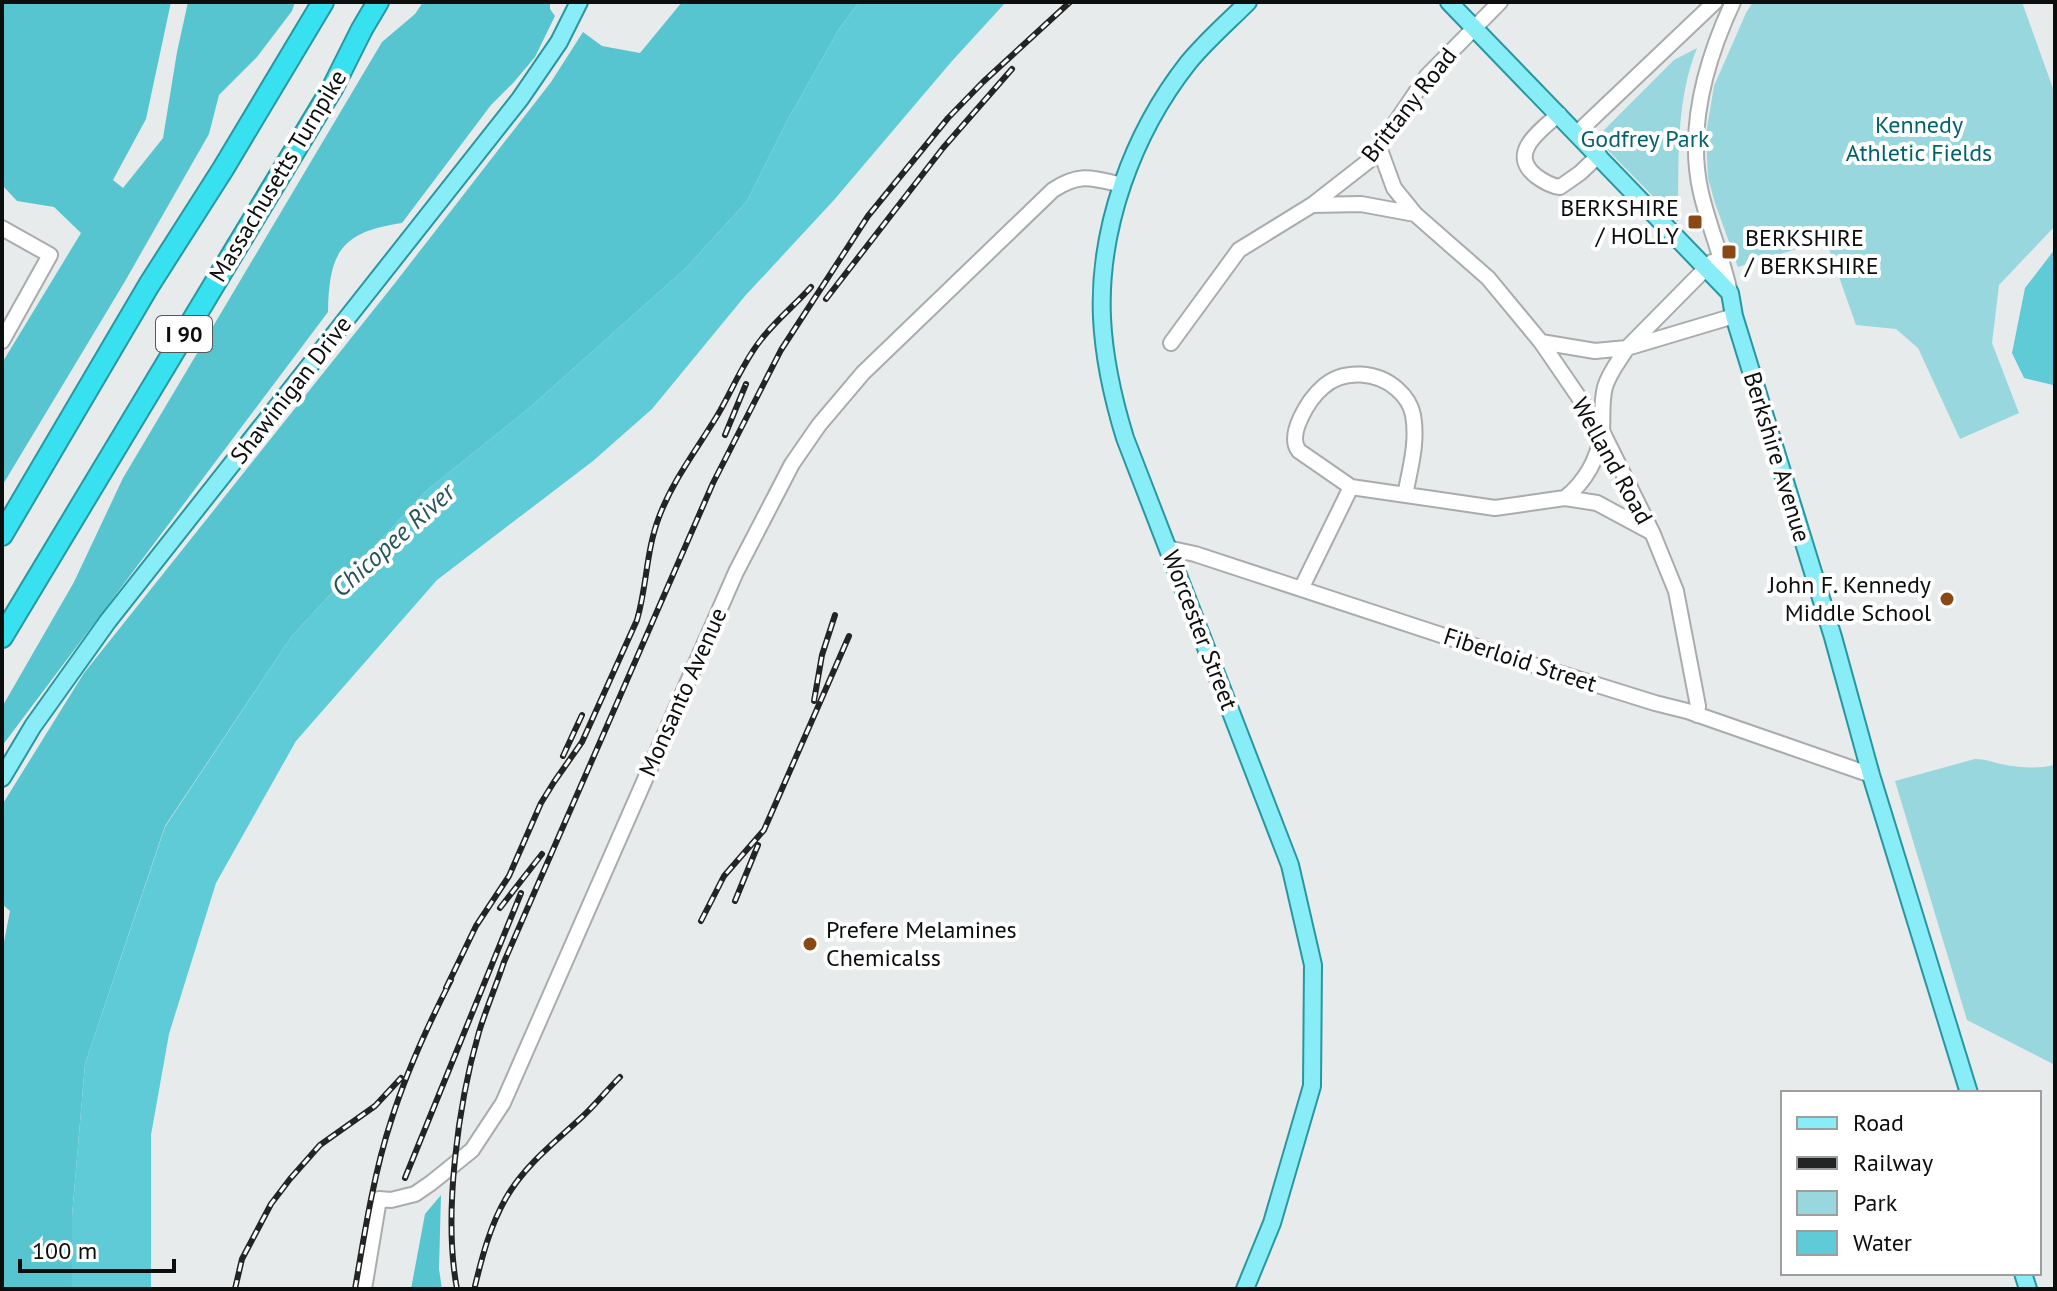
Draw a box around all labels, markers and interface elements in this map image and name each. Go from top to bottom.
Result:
street label: Brittany Road [1354,41,1463,168]
street label: Massachusetts Turnpike [202,64,353,287]
park label: Kennedy Athletic Fields [1846,109,1992,168]
park label: Godfrey Park [1581,123,1710,154]
place label: BERKSHIRE / HOLLY [1560,192,1680,251]
marker: BERKSHIRE / HOLLY [1686,213,1704,231]
place label: BERKSHIRE / BERKSHIRE [1744,222,1879,281]
marker: BERKSHIRE / BERKSHIRE [1720,243,1738,261]
street label: Shawinigan Drive [223,309,358,470]
road number: I 90 [156,316,212,352]
street label: Berkshire Avenue [1737,368,1818,546]
street label: Welland Road [1565,392,1660,530]
water label: Chicopee River [324,475,462,604]
street label: Worcester Street [1156,546,1245,714]
place label: John F. Kennedy Middle School [1767,569,1931,628]
marker: John F. Kennedy Middle School [1938,590,1956,608]
street label: Monsanto Avenue [631,603,734,781]
street label: Fiberloid Street [1440,620,1601,699]
place label: Prefere Melamines Chemicalss [826,914,1017,973]
marker: Prefere Melamines Chemicalss [801,935,819,953]
legend [1781,1091,2041,1275]
text: Road [1853,1107,1904,1138]
text: Railway [1853,1147,1933,1178]
text: Park [1853,1187,1898,1218]
scale bar [20,1223,174,1273]
text: Water [1853,1227,1912,1258]
text: 100 m [32,1235,97,1266]

